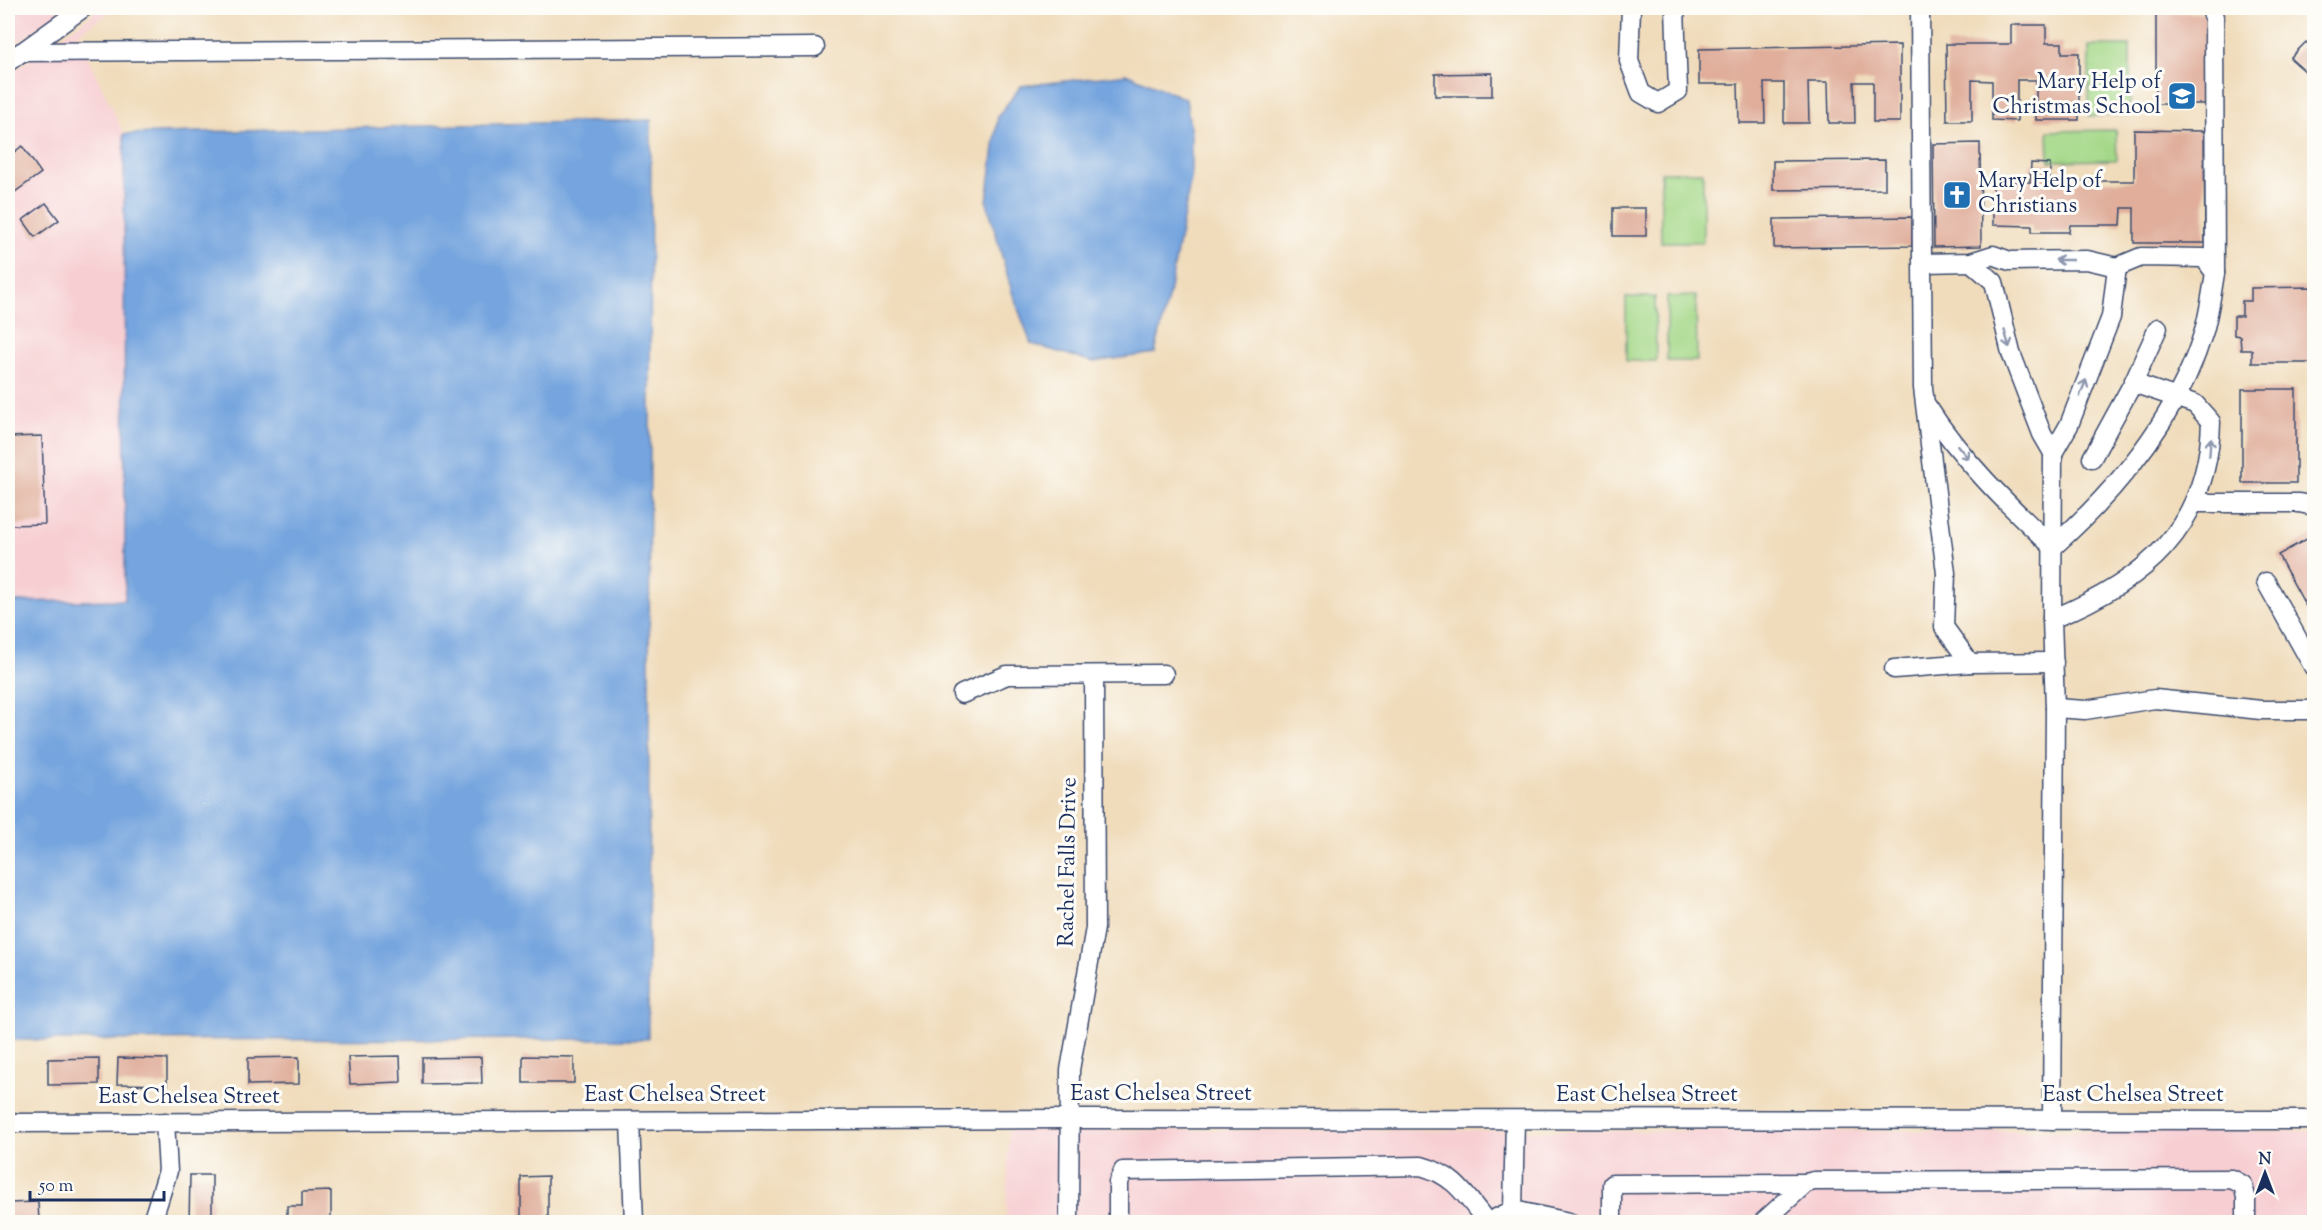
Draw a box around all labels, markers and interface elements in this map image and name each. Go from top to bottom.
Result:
place label: Mary Help of Christmas School [1992,67,2162,124]
school or university icon: Mary Help of Christmas School [2166,80,2198,112]
place label: Mary Help of Christians [1978,166,2103,223]
church icon: Mary Help of Christians [1941,179,1973,211]
one-way arrow [2054,254,2074,266]
one-way arrow [2002,329,2013,348]
one-way arrow [2079,379,2090,397]
one-way arrow [2205,438,2216,457]
one-way arrow [1956,444,1969,460]
street label: Rachel Falls Drive [1052,777,1086,947]
street label: East Chelsea Street [1070,1079,1252,1111]
street label: East Chelsea Street [584,1080,766,1112]
street label: East Chelsea Street [1556,1080,1738,1112]
street label: East Chelsea Street [2042,1080,2224,1112]
street label: East Chelsea Street [98,1082,280,1114]
north arrow [2235,1143,2295,1203]
text: N [2259,1149,2272,1172]
scale bar [30,1164,164,1202]
text: 50 m [38,1174,74,1200]

